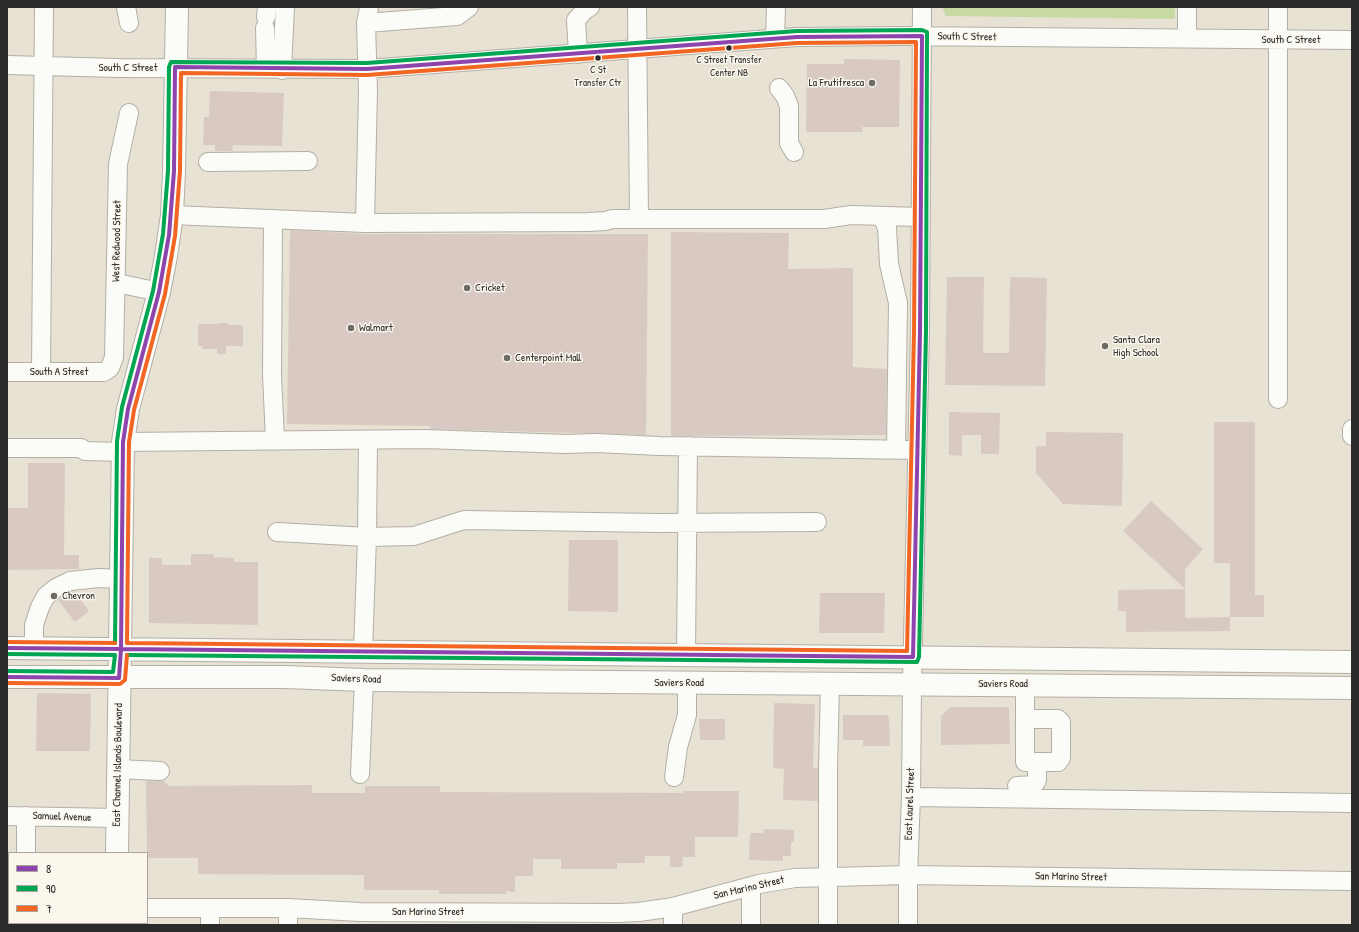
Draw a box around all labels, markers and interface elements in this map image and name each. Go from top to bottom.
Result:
street label: South C Street [937,30,997,44]
street label: South C Street [1262,33,1320,47]
marker: C Street Transfer Center NB [724,43,734,53]
marker: C St Transfer Ctr [593,53,603,63]
place label: C Street Transfer Center NB [696,54,762,78]
street label: South C Street [99,61,157,75]
place label: C St Transfer Ctr [574,64,622,88]
place label: La Frutifresca [809,76,864,90]
marker: La Frutifresca [867,78,877,88]
street label: West Redwood Street [110,200,124,282]
place label: Cricket [475,281,505,295]
marker: Cricket [462,283,472,293]
place label: Walmart [359,321,393,335]
marker: Walmart [346,323,356,333]
place label: Santa Clara High School [1113,333,1160,359]
marker: Santa Clara High School [1100,341,1110,351]
place label: Centerpoint Mall [515,351,581,365]
marker: Centerpoint Mall [502,353,512,363]
street label: South A Street [30,365,88,379]
place label: Chevron [62,589,95,603]
marker: Chevron [49,591,59,601]
street label: Saviers Road [331,672,381,686]
street label: Saviers Road [654,676,704,690]
street label: Saviers Road [978,677,1028,691]
street label: East Channel Islands Boulevard [110,703,126,827]
street label: East Laurel Street [902,768,918,840]
street label: Samuel Avenue [32,809,92,825]
legend [8,852,148,924]
text: 8 [46,860,51,877]
street label: San Marino Street [1035,870,1107,884]
street label: San Marino Street [712,873,786,903]
text: 90 [46,880,56,897]
text: 7 [46,900,52,917]
street label: San Marino Street [392,905,464,919]

